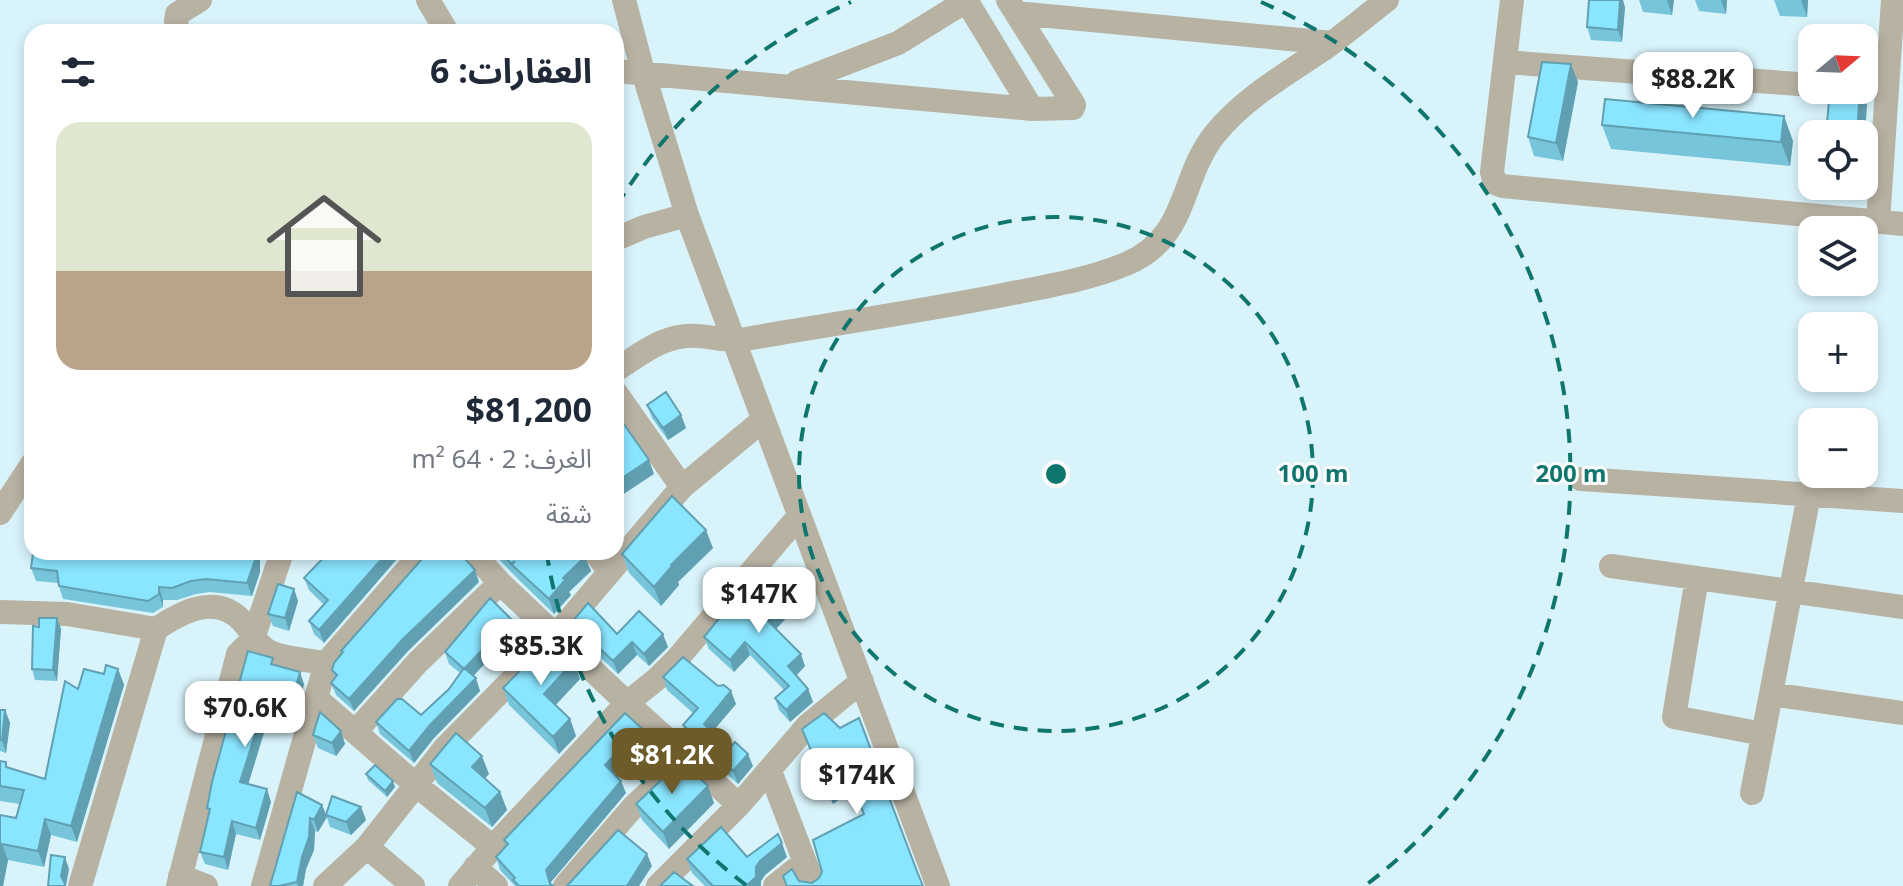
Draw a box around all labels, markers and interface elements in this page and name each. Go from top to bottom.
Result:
north arrow [1798,24,1878,104]
map controls [1798,24,1878,488]
text: العقارات: 6 [430,47,592,93]
icon: filters [56,50,100,94]
pin: $88.2K [1628,52,1758,120]
text: $88.2K [1651,60,1735,96]
button: locate [1798,120,1878,200]
icon: home [252,174,396,318]
button: layers [1798,216,1878,296]
button: + [1798,312,1878,392]
text: $81,200 [466,386,592,432]
button: − [1798,408,1878,488]
text: الغرف: 2 · 64 m² [411,440,592,476]
text: 100 m [1278,456,1348,489]
text: 200 m [1536,456,1606,489]
centre of rings [1042,460,1070,488]
text: شقة [546,495,592,531]
pin: $147K [703,567,815,635]
text: $147K [721,575,797,611]
pin: $85.3K [476,619,606,687]
text: $85.3K [499,627,583,663]
pin: $70.6K [180,681,310,749]
text: $70.6K [203,689,287,725]
pin: $81.2K [607,728,737,796]
text: $81.2K [630,736,714,772]
pin: $174K [801,748,913,816]
text: $174K [819,756,895,792]

